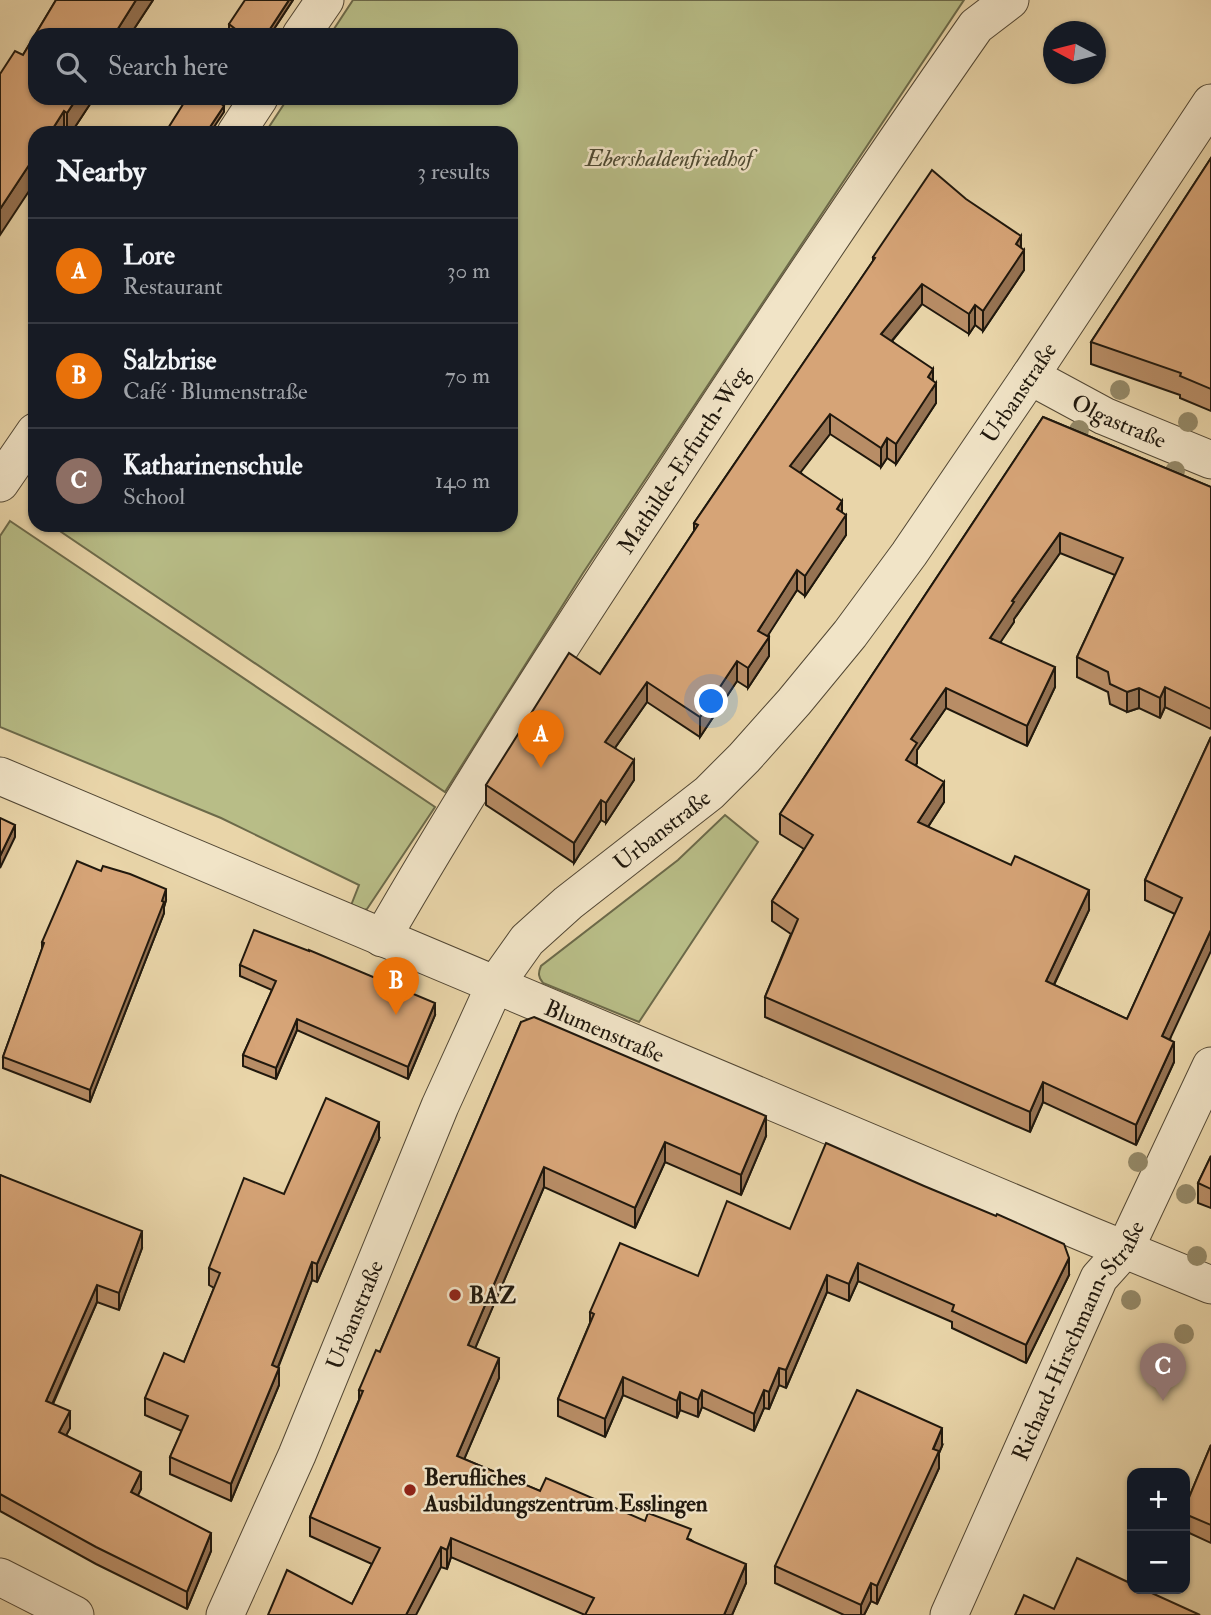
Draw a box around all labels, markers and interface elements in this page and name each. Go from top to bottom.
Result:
north arrow [1043,21,1106,84]
search box [28,28,518,105]
icon: search [52,48,90,86]
text: Search here [108,51,228,83]
park label: Ebershaldenfriedhof [584,144,758,173]
text: Nearby [56,153,146,190]
text: 3 results [417,157,490,186]
text: Lore [123,240,175,272]
text: A [72,256,86,285]
text: 30 m [447,256,490,285]
text: Restaurant [123,272,223,301]
street label: Urbanstraße [974,336,1063,448]
text: Salzbrise [123,345,216,377]
street label: Mathilde-Erfurth-Weg [611,360,756,559]
text: B [71,361,87,390]
text: 70 m [445,361,490,390]
text: Café · Blumenstraße [123,377,308,406]
street label: Olgastraße [1067,387,1171,455]
text: Katharinenschule [123,450,303,482]
text: C [71,466,87,495]
text: 140 m [435,466,490,495]
text: School [123,482,185,511]
your location [694,684,728,718]
pin: A [518,710,564,768]
street label: Urbanstraße [607,783,717,877]
pin: B [373,957,419,1015]
street label: Blumenstraße [540,993,669,1069]
street label: Richard-Hirschmann-Straße [1005,1216,1151,1465]
street label: Urbanstraße [319,1256,390,1374]
place label: BAZ [469,1281,516,1310]
marker: BAZ [447,1287,463,1303]
pin: C [1140,1343,1186,1401]
place label: Berufliches Ausbildungszentrum Esslingen [423,1463,708,1519]
map controls [1127,1468,1190,1594]
button: + [1127,1468,1190,1531]
marker: Berufliches Ausbildungszentrum Esslingen [402,1482,418,1498]
button: − [1127,1531,1190,1594]

